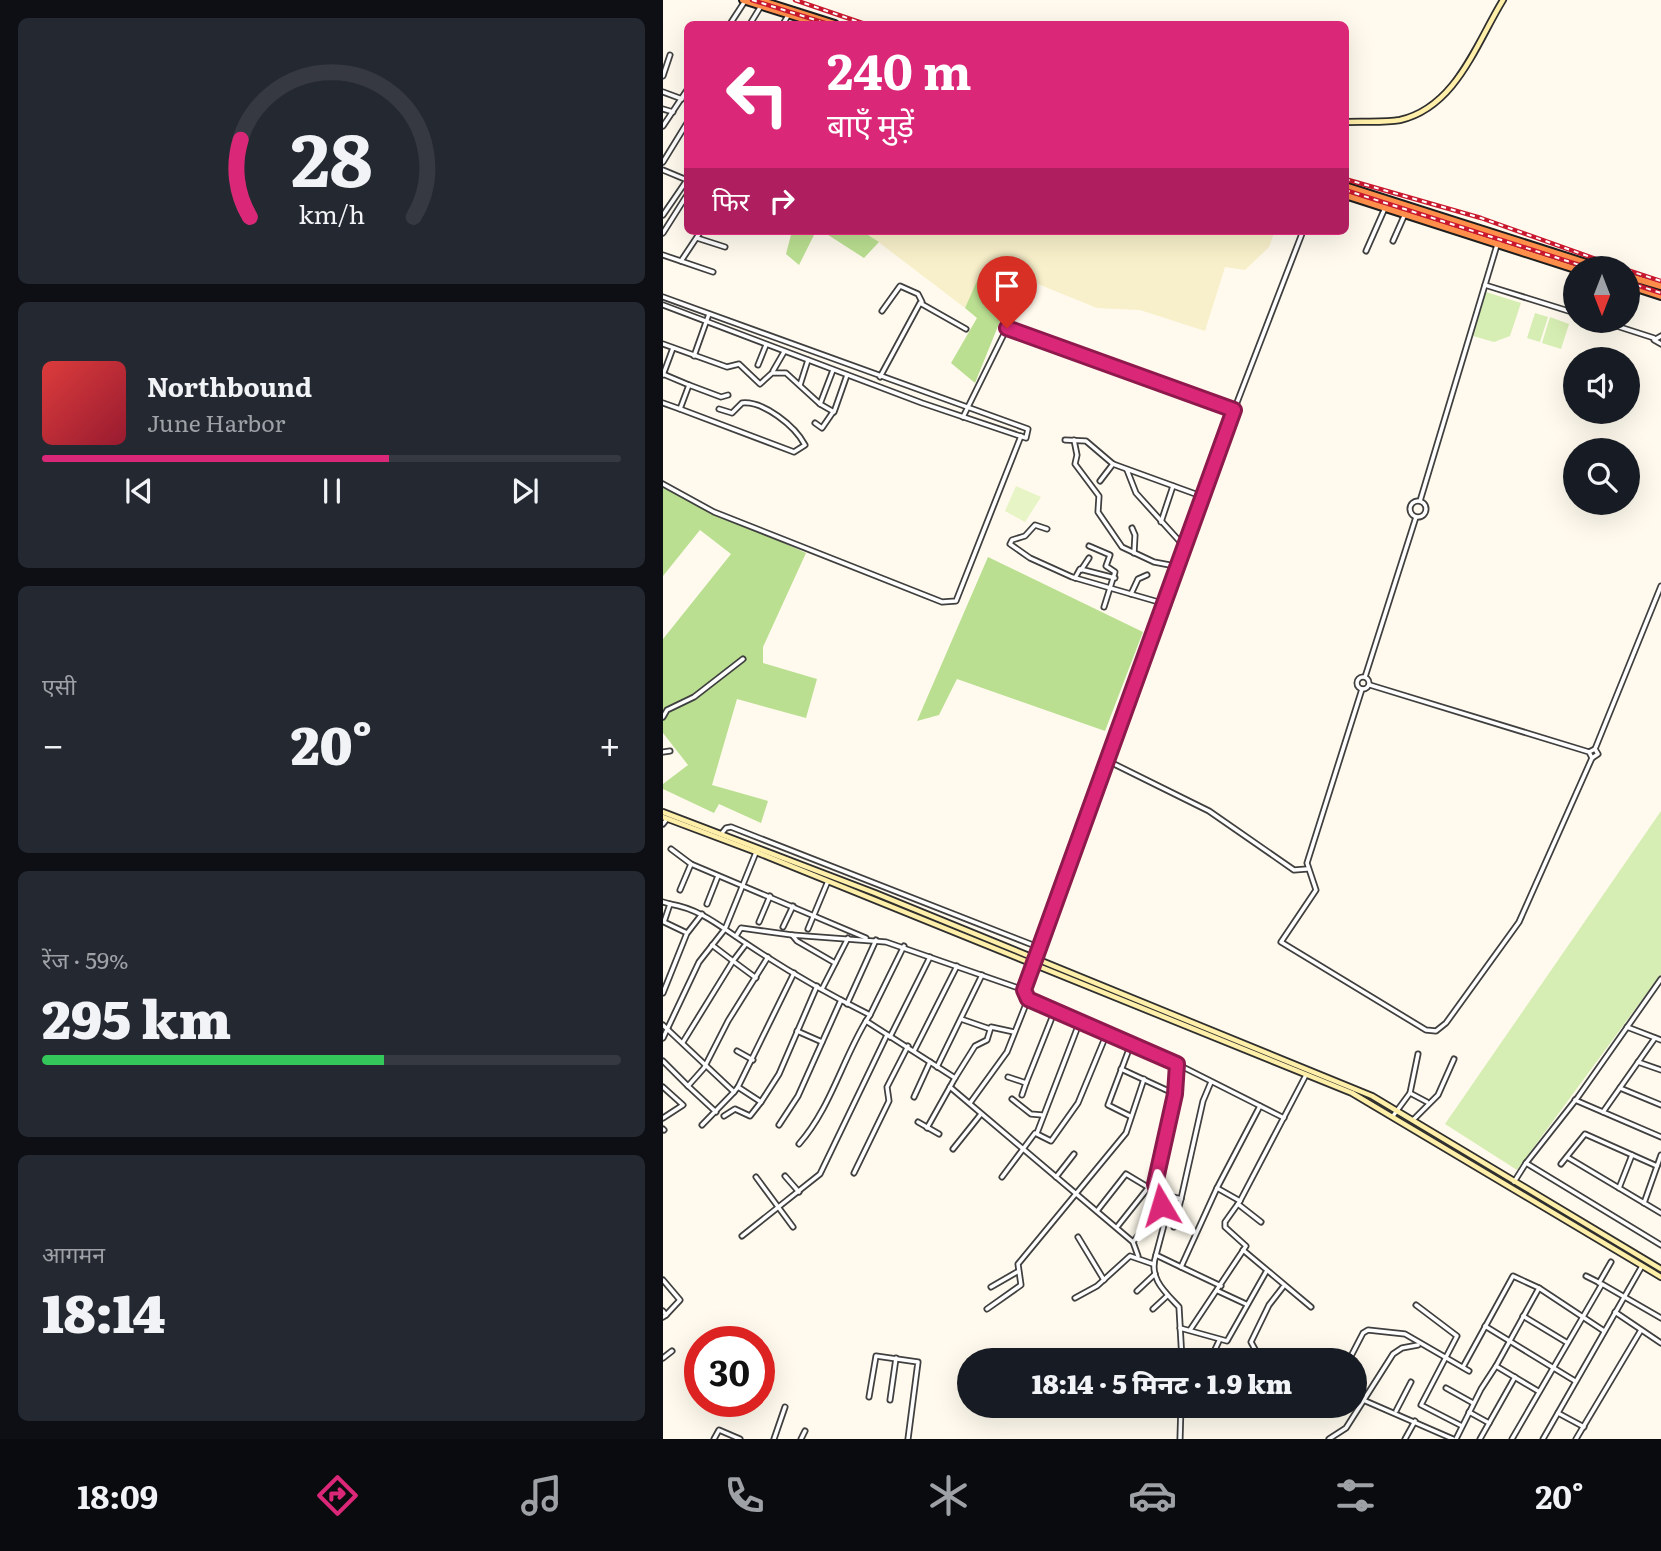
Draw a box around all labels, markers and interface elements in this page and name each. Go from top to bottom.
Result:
text: 240 m [827,32,972,105]
icon: left [712,49,803,140]
text: बाएँ मुड़ें [827,99,914,147]
text: 28 [291,101,372,209]
text: फिर [712,180,749,219]
icon: right [763,182,801,220]
text: km/h [298,195,365,232]
pin [977,256,1037,328]
north arrow [1563,256,1639,332]
map controls [1563,256,1640,515]
icon: arrive [988,267,1026,305]
button: sound [1563,347,1640,424]
text: Northbound [147,366,312,405]
text: June Harbor [147,405,285,439]
button: search [1563,438,1640,515]
icon: previous [120,472,158,510]
icon: pause [313,472,351,510]
icon: next [506,472,544,510]
text: एसी [42,668,76,702]
text: 20° [291,704,372,781]
text: − [42,714,64,771]
text: + [599,714,621,771]
text: रेंज · 59% [42,942,129,976]
text: 295 km [42,978,231,1055]
position arrow [1124,1168,1198,1242]
text: आगमन [42,1236,105,1270]
text: 18:14 [42,1272,165,1349]
speed limit sign: 30 [684,1326,775,1417]
text: 18:14 · 5 मिनट · 1.9 km [1032,1363,1292,1402]
text: 18:09 [77,1471,158,1519]
icon: directions [313,1471,362,1520]
icon: music [517,1471,566,1520]
icon: phone [720,1471,769,1520]
icon: climate [924,1471,973,1520]
icon: car [1128,1471,1177,1520]
icon: filters [1331,1471,1380,1520]
text: 20° [1535,1471,1584,1519]

